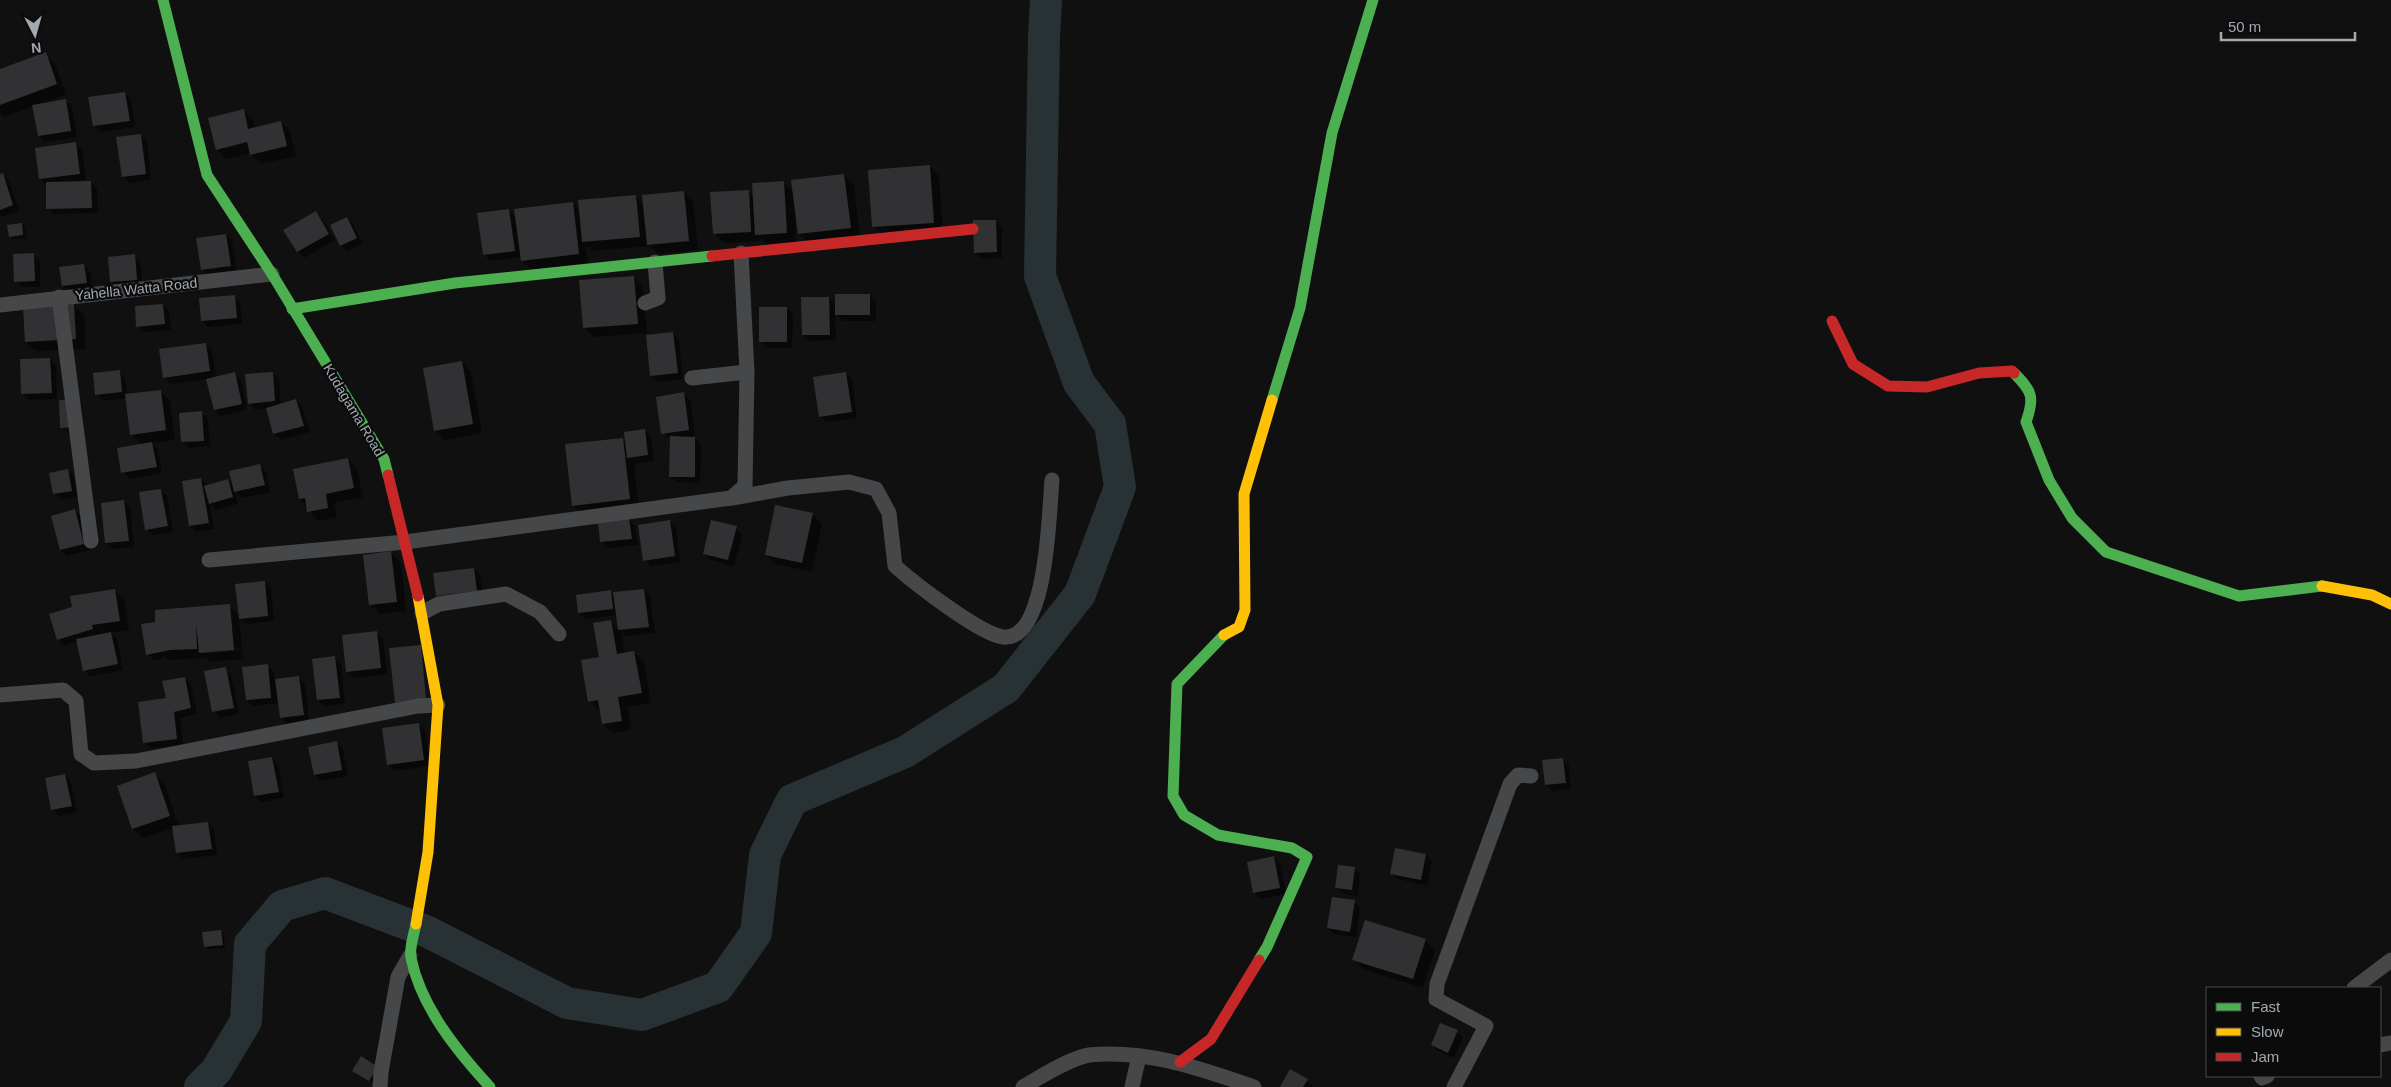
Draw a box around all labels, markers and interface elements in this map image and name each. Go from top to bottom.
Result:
north arrow [10,10,60,60]
scale bar [2221,10,2355,42]
text: 50 m [2228,18,2261,35]
text: N [30,39,42,56]
street label: Yahella Watta Road [74,275,198,303]
street label: Kudagama Road [320,361,388,459]
legend [2206,987,2381,1077]
text: Fast [2251,998,2281,1015]
text: Slow [2251,1023,2284,1040]
text: Jam [2251,1048,2279,1065]

